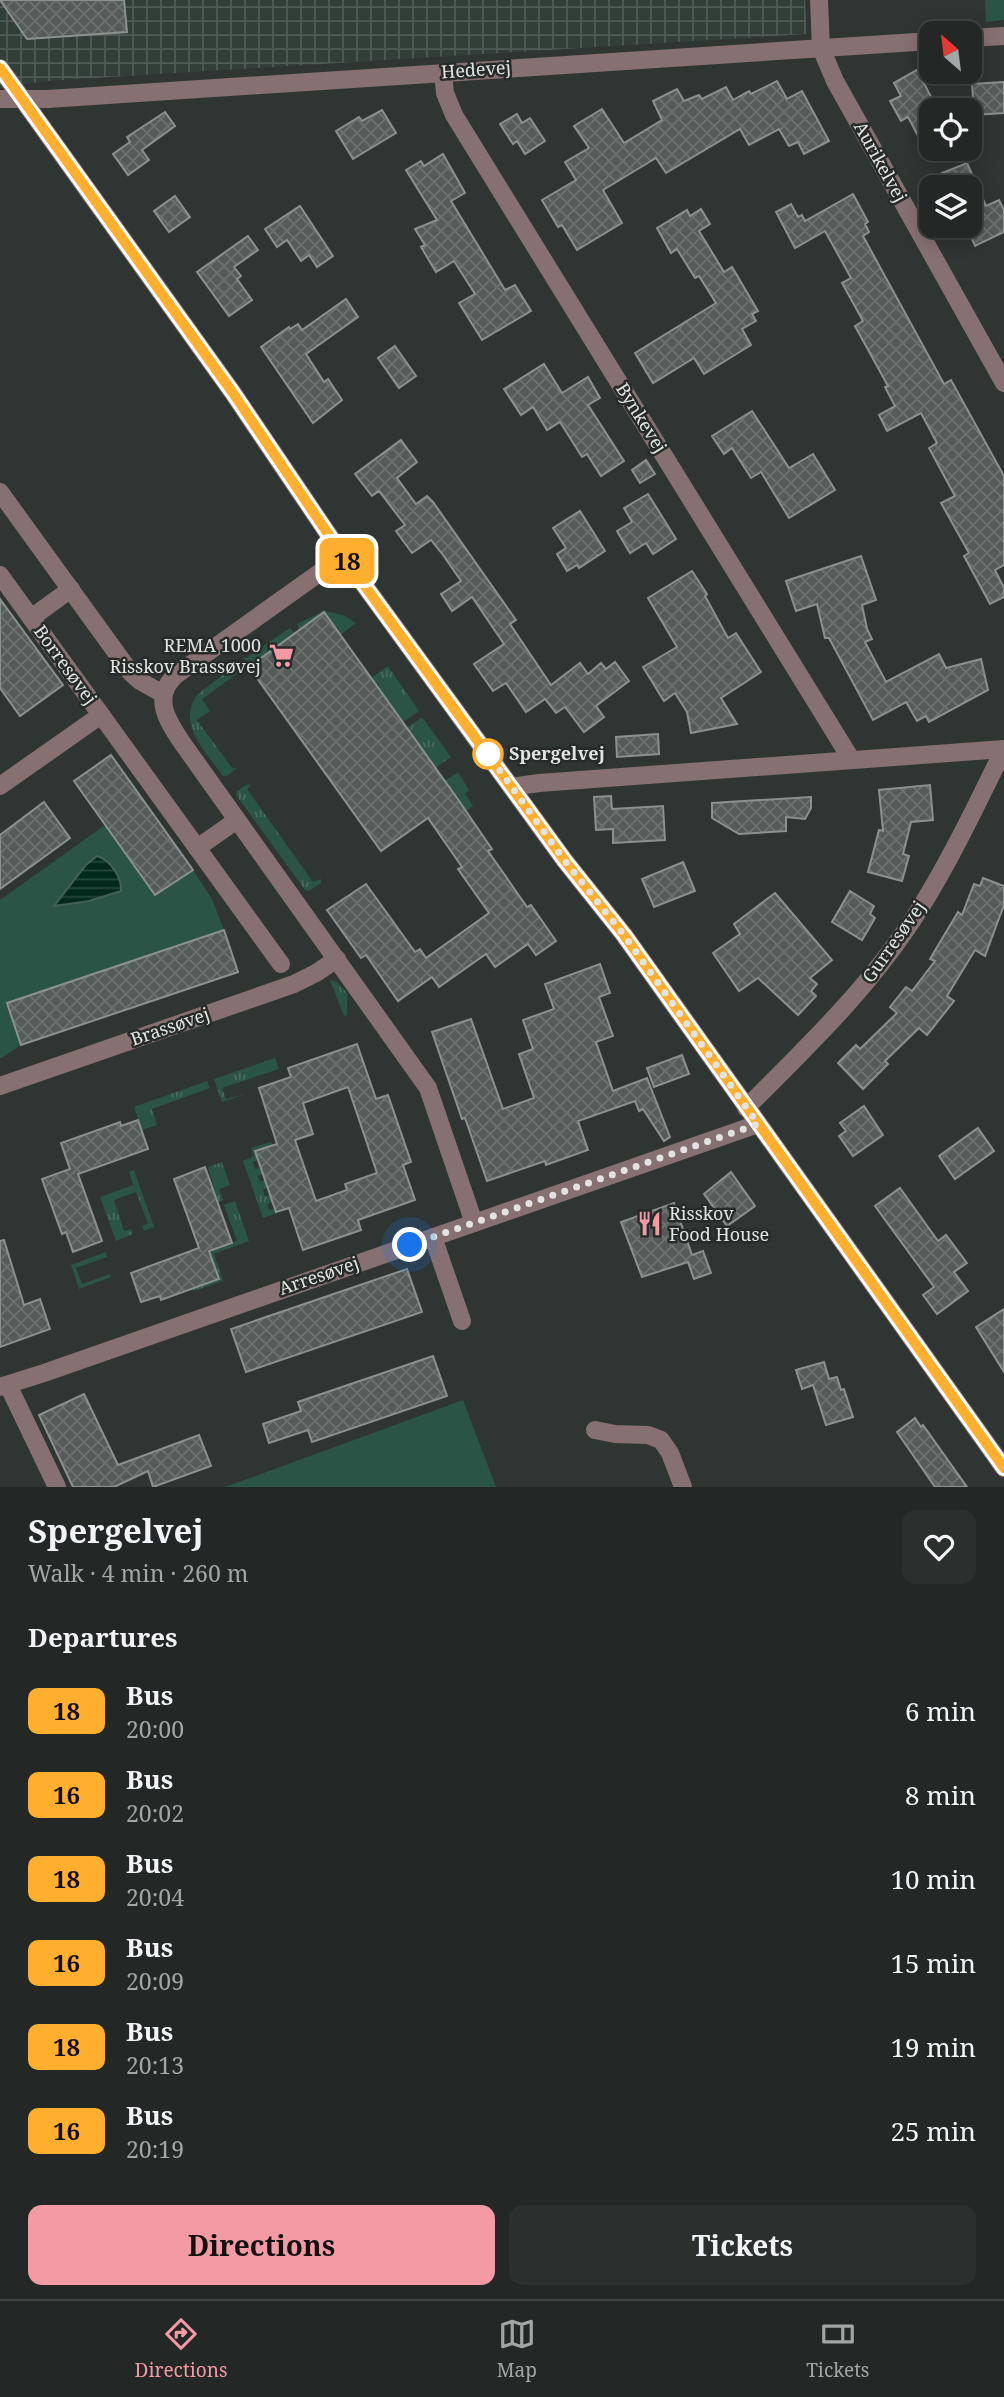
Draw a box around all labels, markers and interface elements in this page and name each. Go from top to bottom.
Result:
north arrow [919,21,982,84]
map controls [919,21,982,238]
street label: Hedevej [440,55,512,83]
button: locate [919,98,982,161]
street label: Aurikelvej [849,117,913,206]
button: layers [919,175,982,238]
street label: Bynkevej [611,378,673,457]
line badge: 18 [316,538,378,584]
text: 18 [333,544,361,577]
street label: Borresøvej [29,620,103,709]
place label: REMA 1000 Risskov Brassøvej [109,633,261,678]
supermarket icon: REMA 1000 Risskov Brassøvej [267,642,295,670]
marker: Spergelvej [473,739,503,769]
place label: Spergelvej [509,741,605,765]
street label: Gurresøvej [856,896,930,987]
street label: Brassøvej [127,1001,212,1051]
place label: Risskov Food House [669,1201,769,1246]
restaurant icon: Risskov Food House [635,1210,663,1238]
your location [392,1227,427,1262]
street label: Arresøvej [275,1250,362,1300]
text: Spergelvej [28,1508,204,1553]
button: heart [902,1510,976,1584]
text: Walk · 4 min · 260 m [28,1557,248,1589]
text: Departures [28,1619,178,1655]
text: Bus [126,1677,173,1713]
text: 6 min [905,1693,976,1729]
text: 18 [53,1694,80,1727]
text: 20:00 [126,1713,184,1745]
text: Bus [126,1761,173,1797]
text: 8 min [905,1777,976,1813]
text: 16 [53,1778,80,1811]
text: 20:02 [126,1797,184,1829]
text: Bus [126,1845,173,1881]
text: 10 min [891,1861,976,1897]
text: 18 [53,1862,80,1895]
text: 20:04 [126,1881,184,1913]
text: Bus [126,1929,173,1965]
text: 15 min [891,1945,976,1981]
text: 16 [53,1946,80,1979]
text: 20:09 [126,1965,184,1997]
text: Bus [126,2013,173,2049]
text: 19 min [891,2029,976,2065]
text: 18 [53,2030,80,2063]
text: 20:13 [126,2049,184,2081]
text: Bus [126,2097,173,2133]
text: 25 min [891,2113,976,2149]
text: 16 [53,2114,80,2147]
text: 20:19 [126,2133,184,2165]
button: Directions [28,2205,495,2285]
button: Tickets [509,2205,976,2285]
tab: Directions [135,2315,228,2383]
tab: Map [497,2315,537,2383]
tab: Tickets [806,2315,869,2383]

